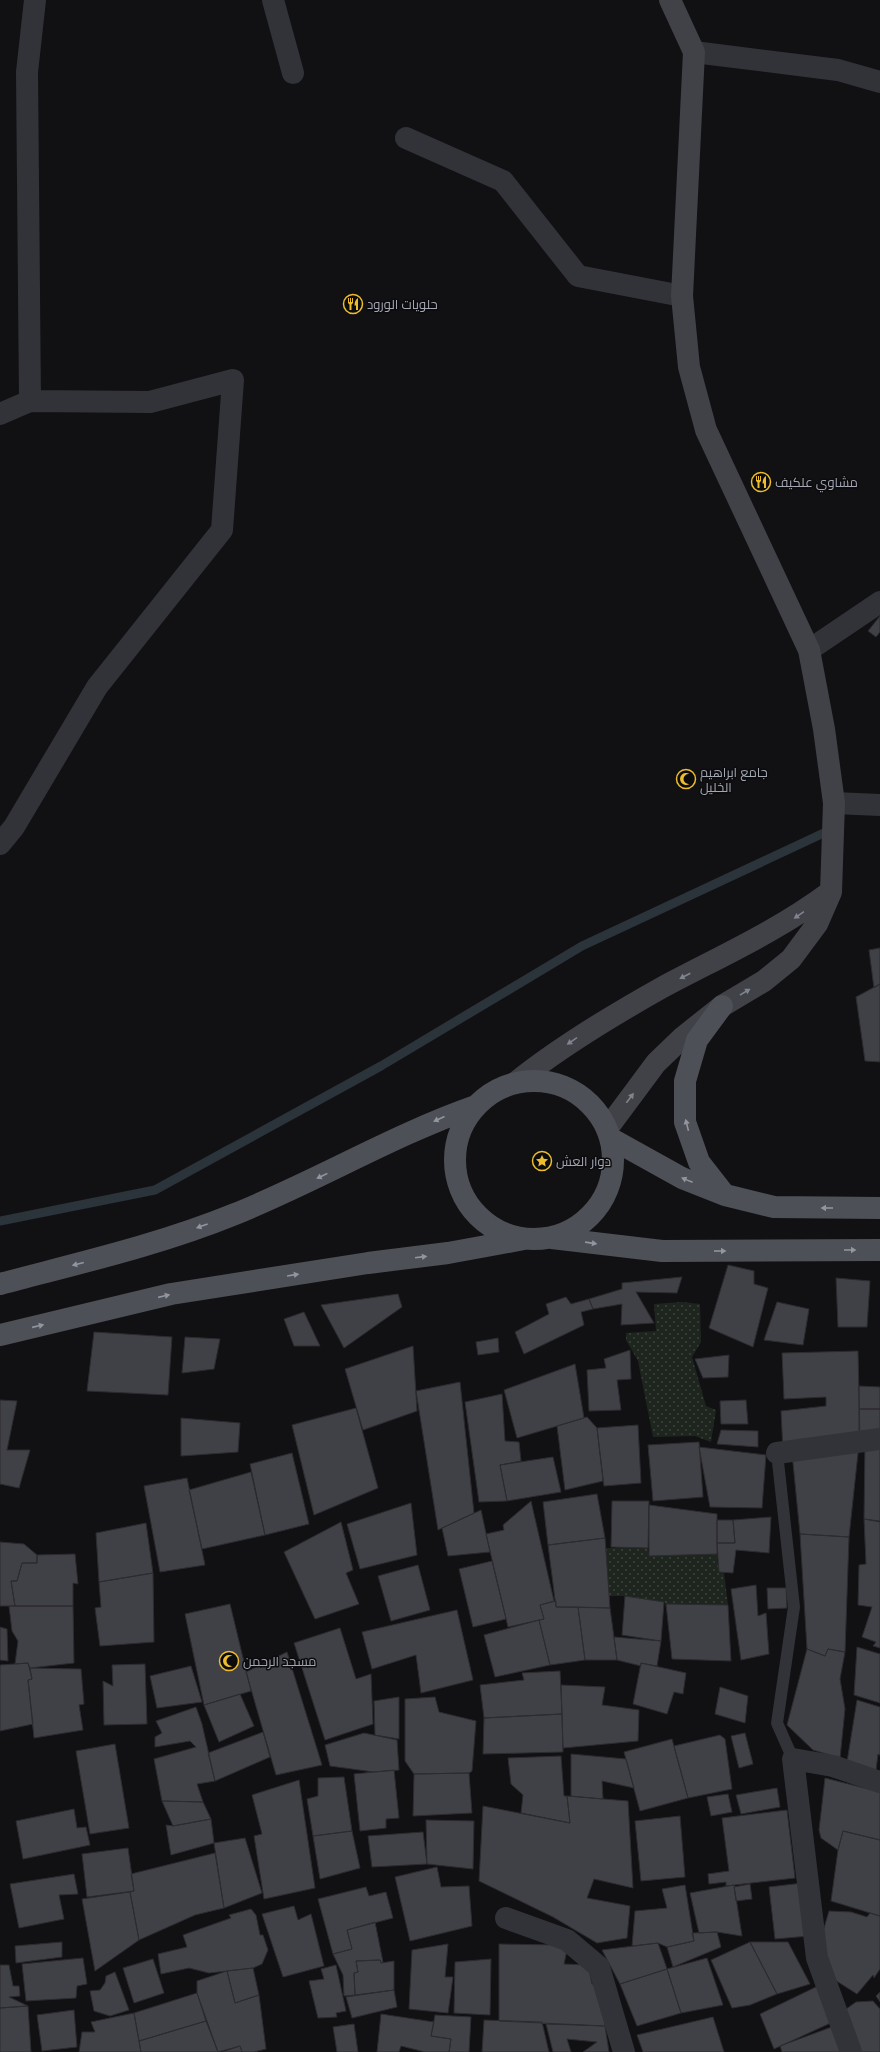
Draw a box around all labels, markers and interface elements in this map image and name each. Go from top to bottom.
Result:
restaurant icon: حلويات الورود [342,293,364,315]
place label: حلويات الورود [367,297,438,312]
restaurant icon: مشاوي علكيف [750,471,772,493]
place label: مشاوي علكيف [775,475,858,493]
place label: جامع ابراهيم الخليل [700,765,768,795]
mosque icon: جامع ابراهيم الخليل [675,768,697,790]
one-way arrow [793,911,805,918]
one-way arrow [679,973,690,980]
one-way arrow [739,988,751,995]
one-way arrow [567,1037,577,1045]
one-way arrow [626,1093,634,1103]
one-way arrow [434,1116,445,1122]
one-way arrow [683,1119,689,1131]
place icon: دوار العش [531,1150,553,1172]
place label: دوار العش [556,1154,611,1169]
one-way arrow [316,1173,328,1179]
one-way arrow [681,1177,693,1183]
one-way arrow [820,1205,833,1211]
one-way arrow [196,1223,208,1229]
one-way arrow [585,1240,597,1246]
one-way arrow [844,1247,857,1253]
one-way arrow [714,1248,727,1254]
one-way arrow [415,1254,428,1260]
one-way arrow [72,1261,84,1267]
one-way arrow [287,1272,299,1278]
one-way arrow [159,1293,171,1299]
one-way arrow [32,1322,44,1328]
mosque icon: مسجد الرحمن [218,1650,240,1672]
place label: مسجد الرحمن [243,1654,316,1669]

